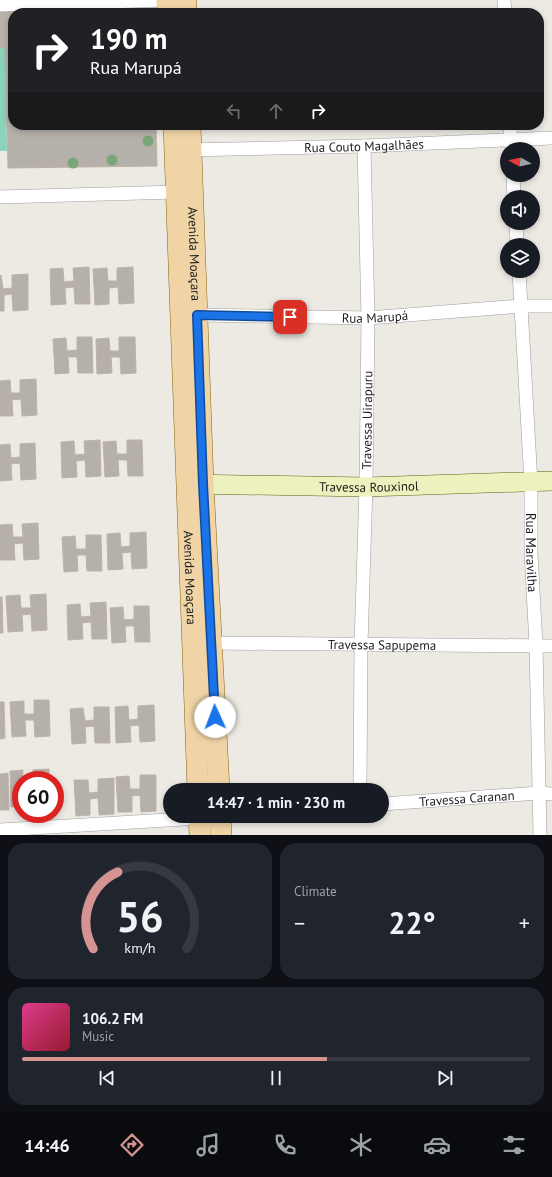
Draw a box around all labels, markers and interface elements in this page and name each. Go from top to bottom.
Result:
text: 190 m [90,20,167,57]
icon: right [24,24,76,76]
text: Rua Marupá [90,56,182,79]
icon: left [223,100,245,122]
icon: ahead [265,100,287,122]
icon: right [307,100,329,122]
street label: Rua Couto Magalhães [304,135,424,156]
north arrow [500,142,540,182]
map controls [500,142,540,278]
button: sound [500,190,540,230]
street label: Avenida Moaçara [184,206,204,301]
button: layers [500,238,540,278]
pin [273,300,307,334]
icon: arrive [279,306,301,328]
street label: Rua Marupá [342,307,409,327]
street label: Travessa Uirapuru [358,371,376,470]
street label: Travessa Rouxinol [319,477,419,496]
street label: Rua Maravilha [522,513,541,593]
street label: Avenida Moaçara [180,530,200,625]
street label: Travessa Sapupema [328,636,436,654]
position arrow [194,696,236,738]
speed limit sign: 60 [12,771,64,823]
street label: Travessa Caranan [419,787,515,810]
text: 14:47 · 1 min · 230 m [207,793,345,812]
text: Climate [294,883,337,900]
text: 56 [116,890,164,943]
text: 22° [388,903,436,942]
text: − [294,909,305,937]
text: + [519,909,530,937]
text: km/h [124,938,156,957]
text: 106.2 FM [82,1009,143,1028]
text: Music [82,1028,114,1045]
icon: previous [96,1067,118,1089]
icon: pause [265,1067,287,1089]
icon: next [434,1067,456,1089]
icon: directions [118,1131,146,1159]
icon: music [194,1131,222,1159]
icon: phone [271,1131,299,1159]
icon: climate [347,1131,375,1159]
icon: car [423,1131,451,1159]
icon: filters [500,1131,528,1159]
text: 14:46 [24,1134,70,1157]

